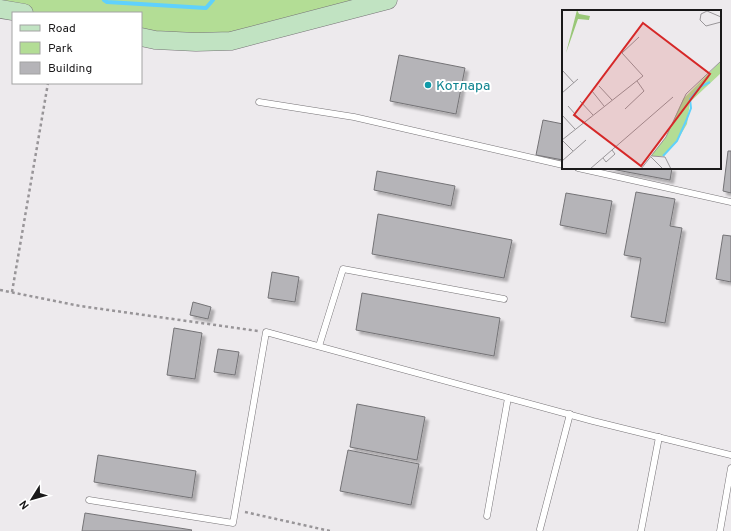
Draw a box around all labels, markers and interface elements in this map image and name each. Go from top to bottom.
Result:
inset map [562,10,721,169]
legend [12,12,142,84]
text: Road [48,21,76,37]
text: Park [48,41,73,57]
text: Building [48,61,92,77]
place label: Котлара [436,78,490,95]
marker: Котлара [423,80,433,90]
north arrow [12,479,52,519]
text: N [17,497,33,512]

